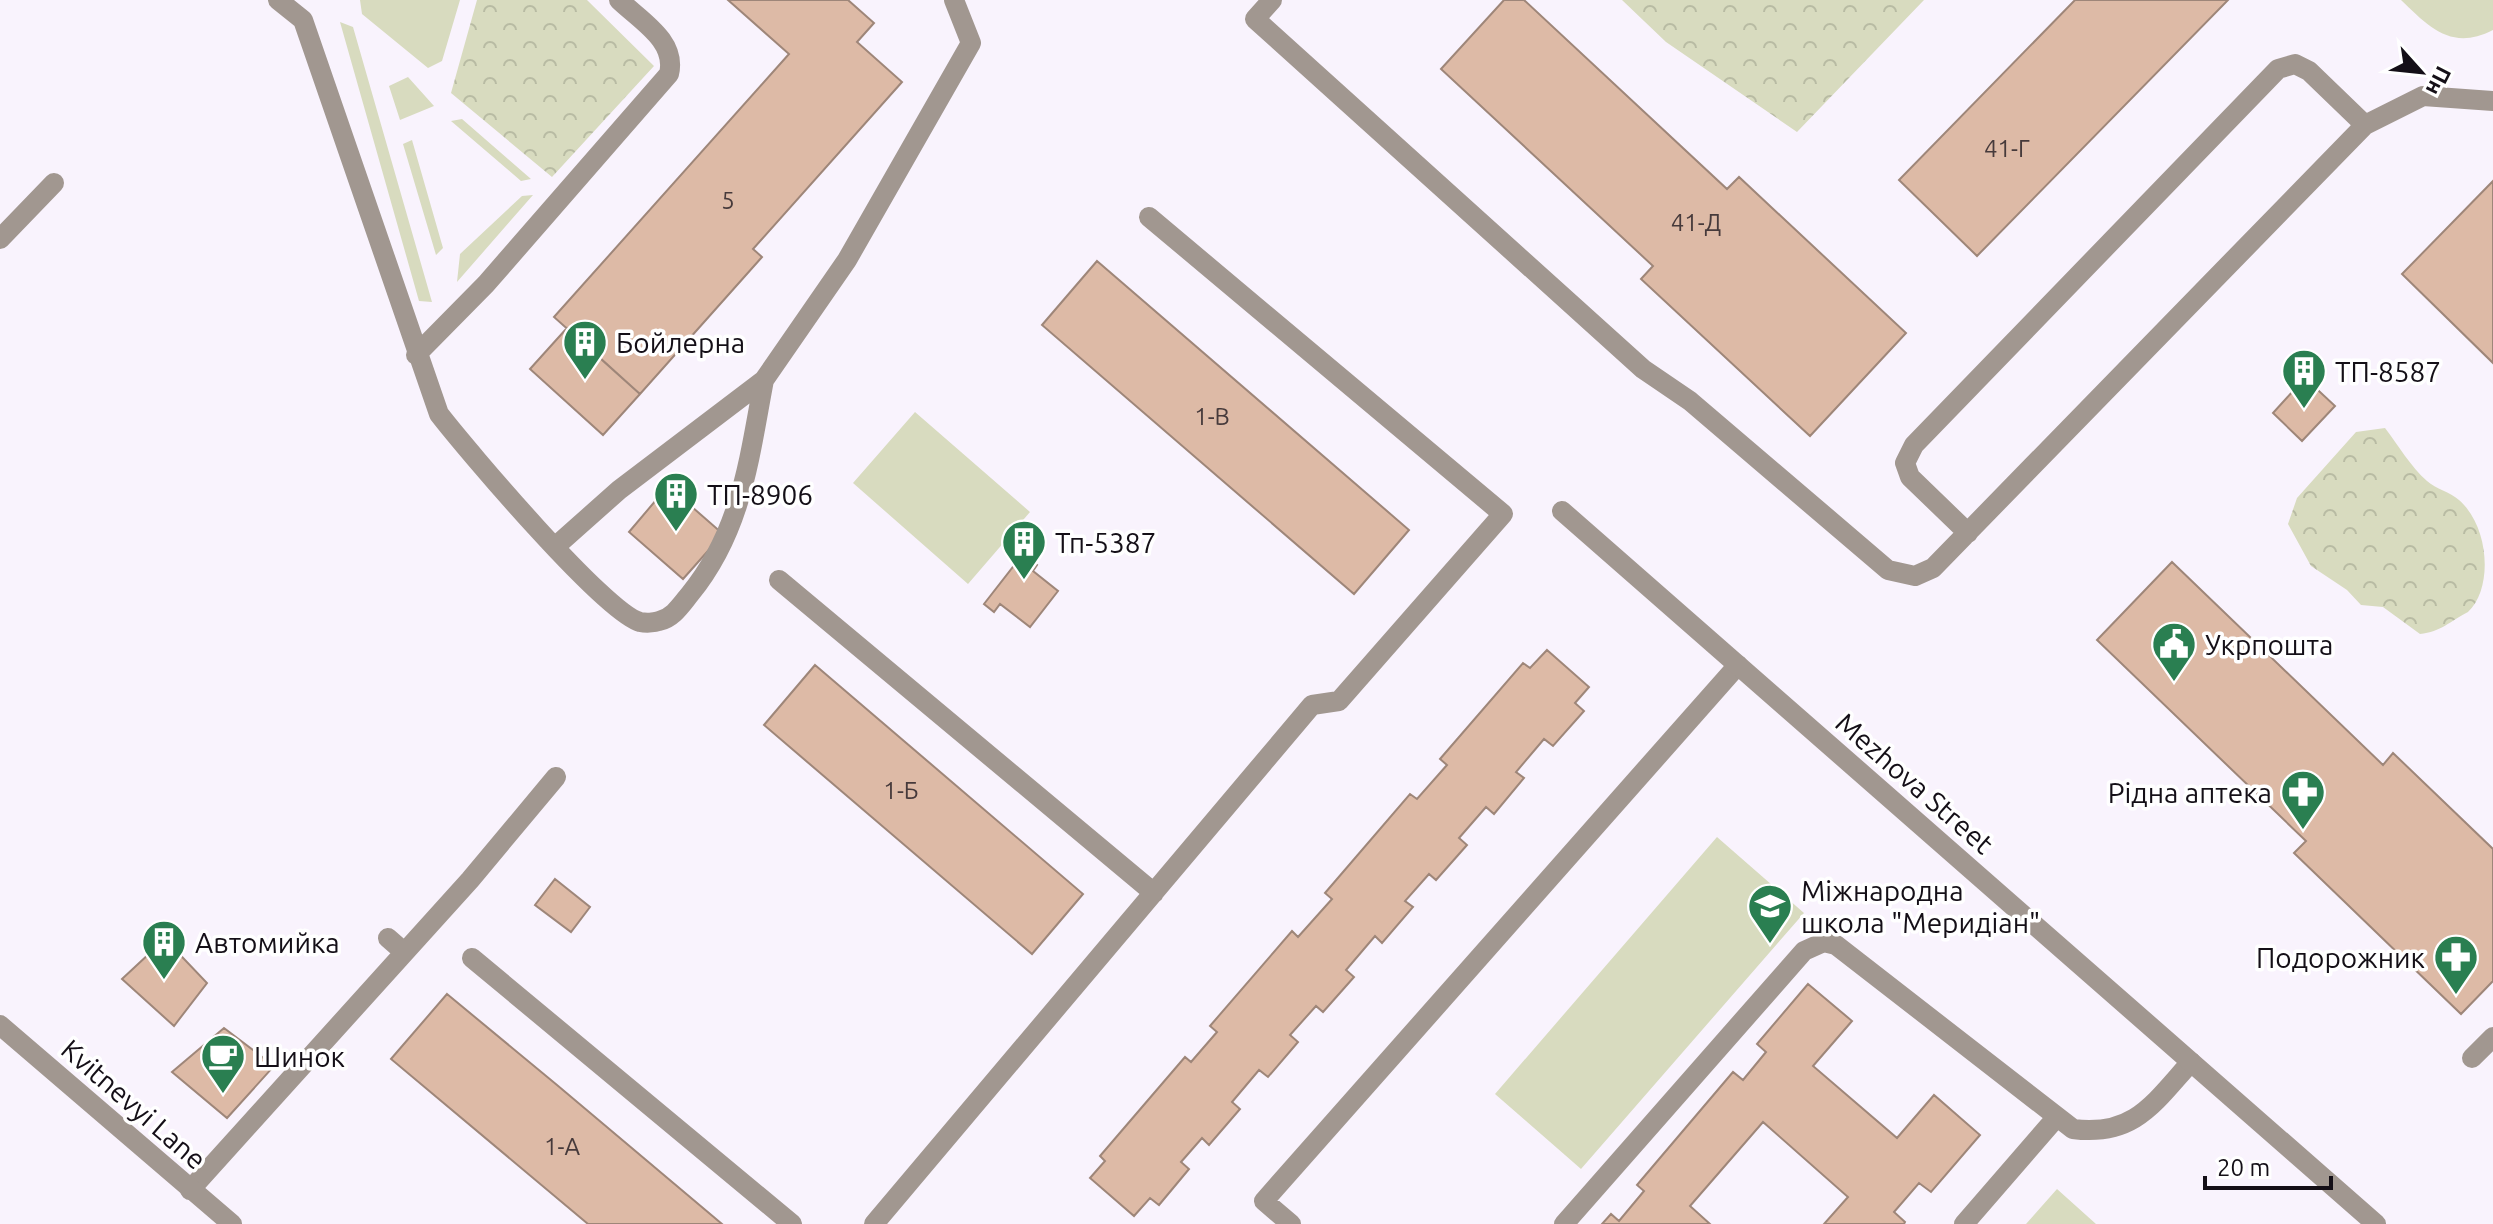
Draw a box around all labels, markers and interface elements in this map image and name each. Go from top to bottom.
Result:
north arrow [2381,32,2461,112]
text: Пн [2422,63,2457,100]
house number: 41-Г [1984,135,2030,162]
house number: 5 [721,187,735,214]
house number: 41-Д [1671,209,1721,236]
building icon: Бойлерна [561,318,609,381]
place label: Бойлерна [616,327,745,358]
building icon: ТП-8587 [2280,347,2328,410]
place label: ТП-8587 [2335,356,2441,387]
house number: 1-В [1194,403,1230,430]
building icon: ТП-8906 [652,470,700,533]
place label: ТП-8906 [707,479,813,510]
building icon: Тп-5387 [1000,518,1048,581]
place label: Тп-5387 [1055,527,1156,558]
public building icon: Укрпошта [2150,620,2198,683]
place label: Укрпошта [2205,629,2333,660]
street label: Mezhova Street [1830,706,2000,860]
pharmacy icon: Рідна аптека [2279,768,2327,831]
house number: 1-Б [883,777,919,804]
place label: Рідна аптека [2108,777,2272,808]
place label: Міжнародна школа "Меридіан" [1801,875,2040,938]
school or university icon: Міжнародна школа "Меридіан" [1746,882,1794,945]
building icon: Автомийка [140,918,188,981]
place label: Автомийка [195,927,340,958]
pharmacy icon: Подорожник [2432,933,2480,996]
place label: Подорожник [2256,942,2425,973]
cafe icon: Шинок [199,1032,247,1095]
street label: Kvitnevyi Lane [56,1033,212,1175]
place label: Шинок [254,1041,345,1072]
house number: 1-А [544,1133,580,1160]
scale bar [2205,1140,2331,1190]
text: 20 m [2217,1154,2270,1181]

